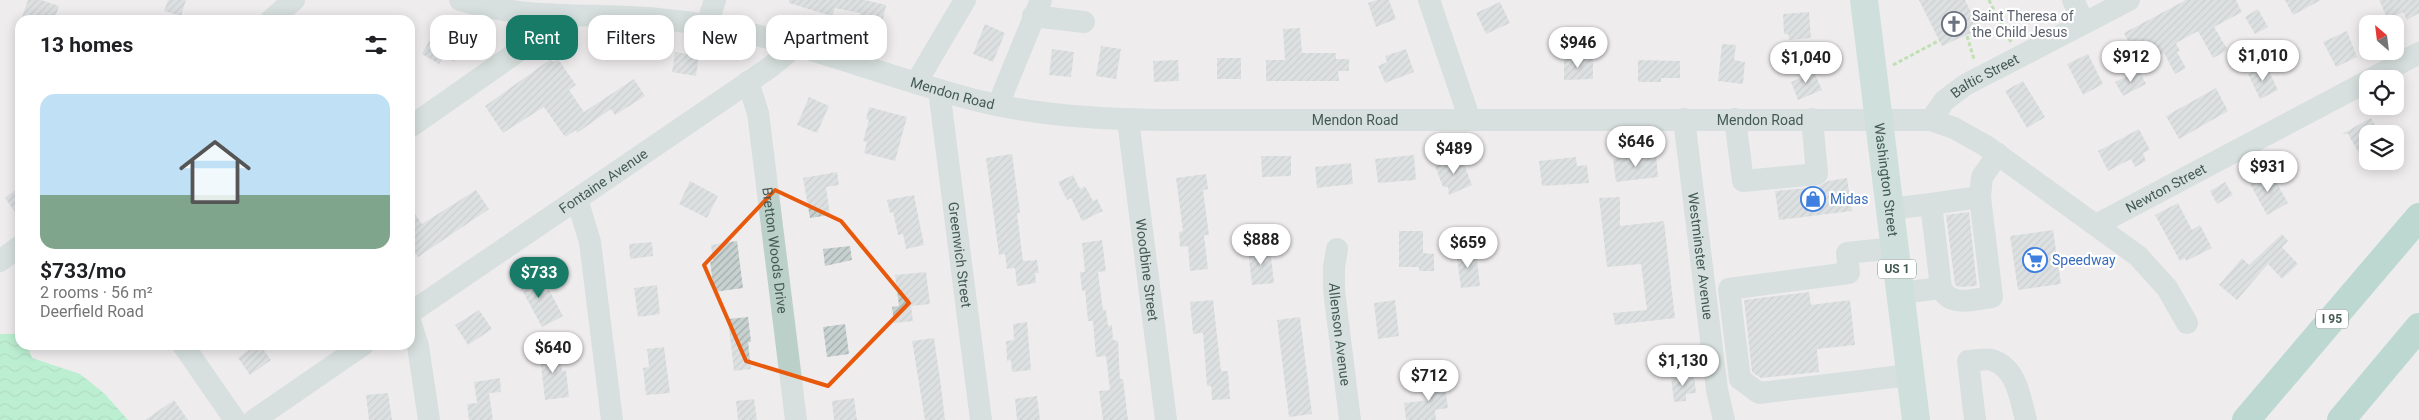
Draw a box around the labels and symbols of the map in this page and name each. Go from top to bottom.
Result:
place label: Saint Theresa of the Child Jesus [1972,8,2074,40]
church icon: Saint Theresa of the Child Jesus [1941,11,1967,37]
north arrow [2359,15,2404,60]
pin: $946 [1548,27,1608,69]
pin: $1,010 [2222,39,2304,82]
pin: $912 [2101,41,2161,83]
pin: $1,040 [1765,42,1847,84]
street label: Baltic Street [1947,50,2022,101]
street label: Mendon Road [909,74,996,112]
street label: Mendon Road [1312,112,1398,128]
street label: Mendon Road [1717,112,1803,128]
street label: Washington Street [1871,122,1901,238]
pin: $646 [1606,126,1666,168]
pin: $489 [1424,132,1484,175]
street label: Fontaine Avenue [556,145,651,217]
pin: $931 [2238,150,2298,193]
street label: Newton Street [2123,160,2209,216]
street label: Bretton Woods Drive [759,186,791,315]
shop icon: Midas [1800,186,1826,212]
street label: Westminster Avenue [1685,191,1716,321]
place label: Midas [1830,191,1868,207]
street label: Greenwich Street [945,201,975,309]
street label: Woodbine Street [1133,218,1161,322]
pin: $888 [1231,224,1291,266]
pin: $659 [1438,226,1498,269]
supermarket icon: Speedway [2022,247,2048,273]
place label: Speedway [2052,252,2116,268]
pin: $733 [509,256,569,299]
road number: US 1 [1878,260,1916,278]
street label: Allenson Avenue [1326,283,1354,387]
road number: I 95 [2316,310,2348,328]
pin: $640 [523,332,583,374]
pin: $1,130 [1642,344,1724,387]
pin: $712 [1399,360,1459,402]

